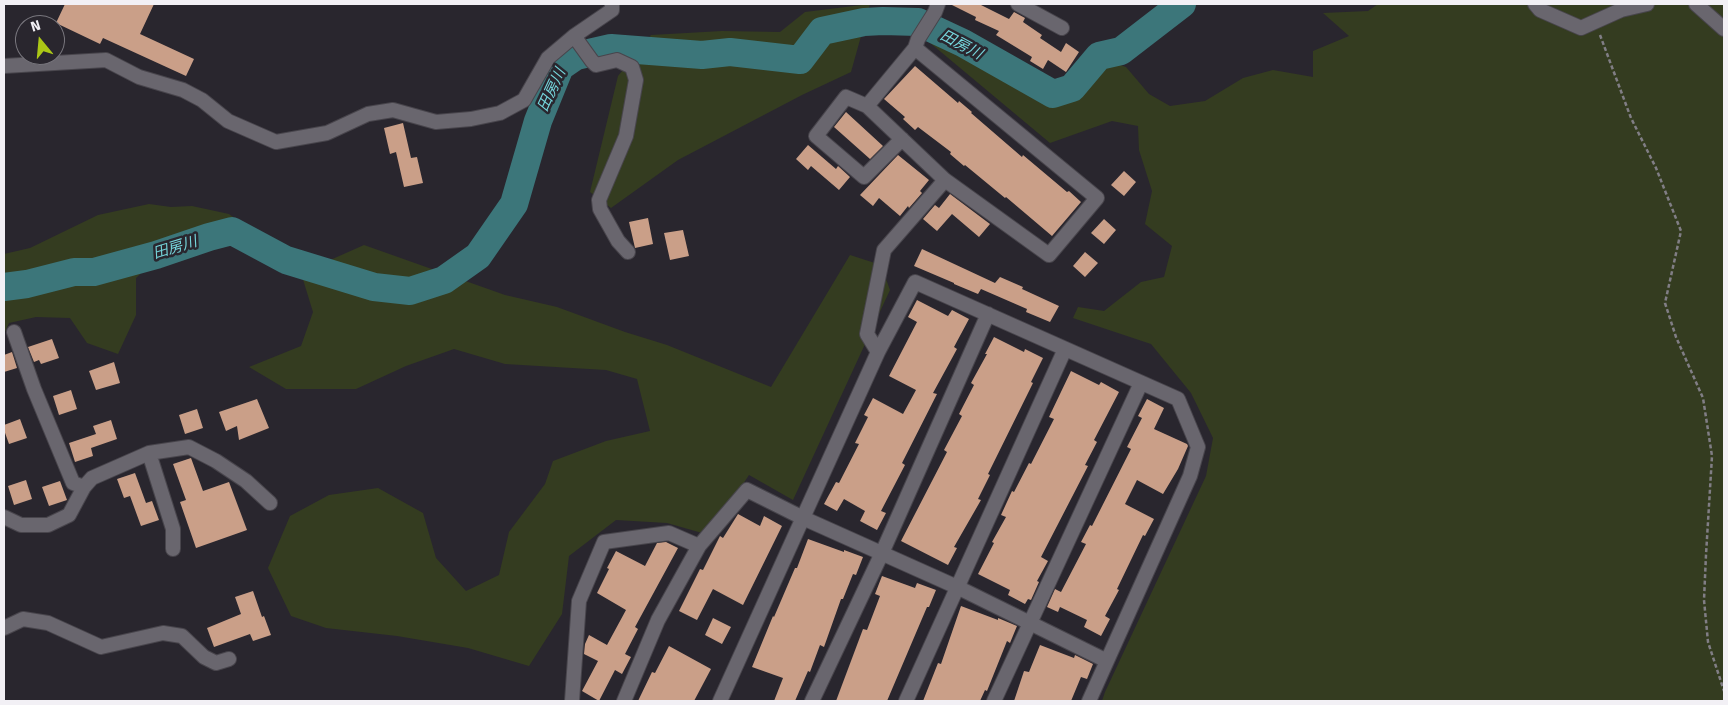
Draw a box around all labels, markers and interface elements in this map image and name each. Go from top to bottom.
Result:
north arrow [15,15,65,65]
text: N [29,17,43,36]
water label: 田房川 [937,26,985,64]
water label: 田房川 [534,66,570,114]
water label: 田房川 [151,233,199,263]

